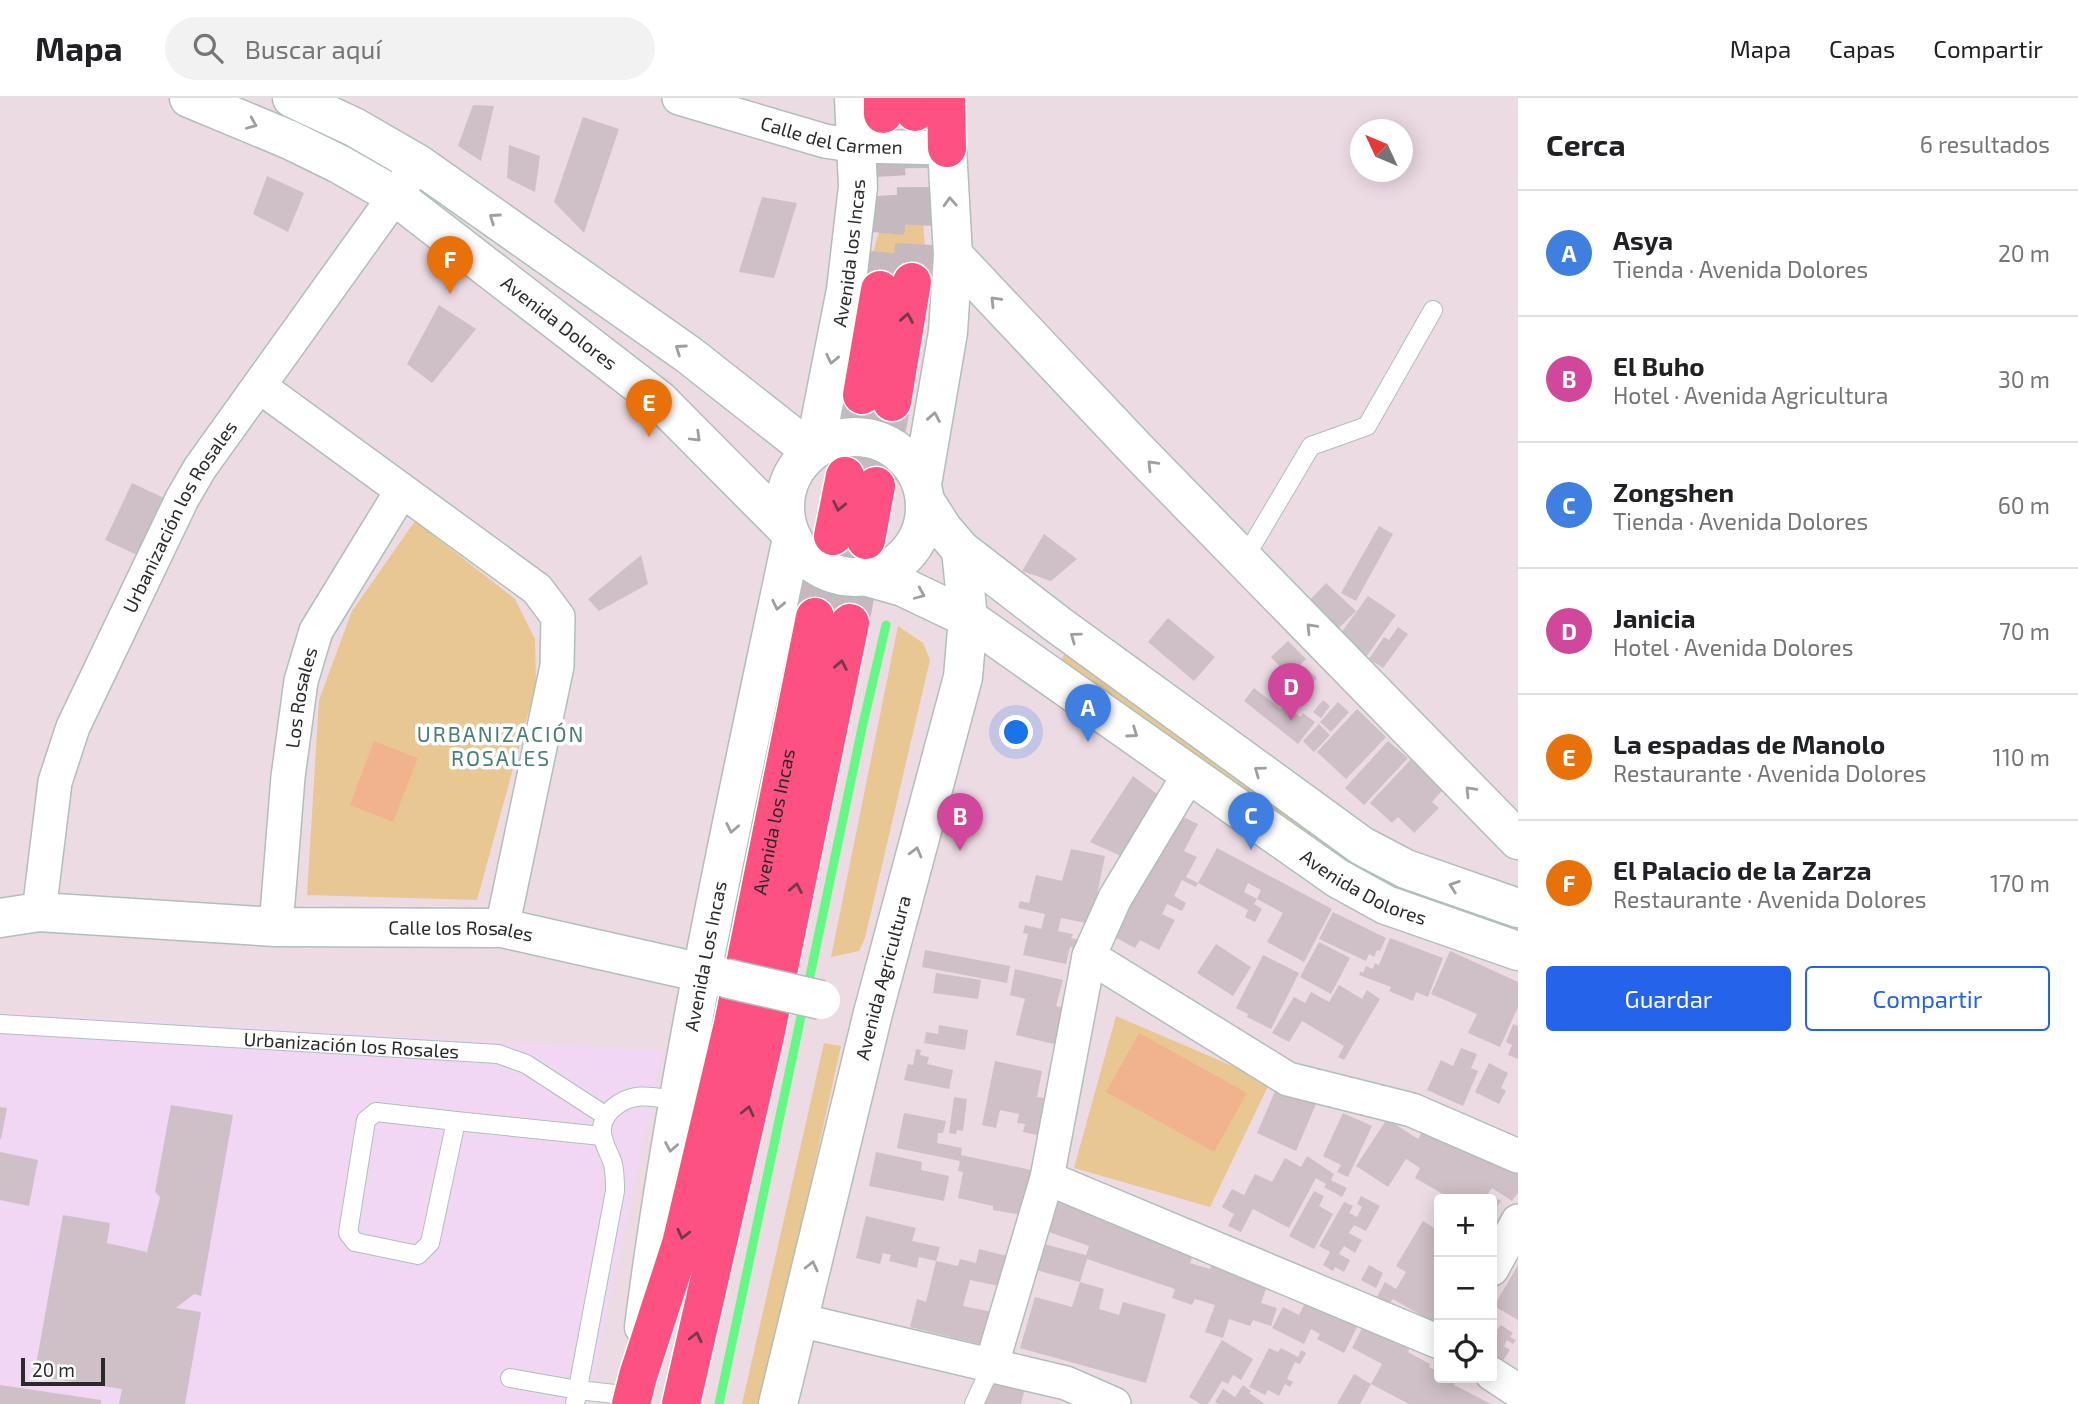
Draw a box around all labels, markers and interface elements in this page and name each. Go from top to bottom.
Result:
search box [165,17,655,80]
text: Mapa [35,28,123,68]
icon: search [189,29,227,67]
text: Buscar aquí [245,33,382,64]
text: Mapa [1730,34,1791,63]
text: Capas [1829,34,1895,63]
text: Compartir [1933,34,2043,63]
street label: Calle del Carmen [758,111,903,158]
one-way arrow [246,116,258,130]
north arrow [1350,119,1413,182]
text: Cerca [1546,126,1626,162]
text: 6 resultados [1920,130,2050,158]
street label: Avenida los Incas [827,179,869,329]
one-way arrow [943,196,958,207]
one-way arrow [489,214,502,226]
text: Asya [1613,224,1673,255]
pin: F [427,236,473,294]
text: A [1561,239,1577,267]
text: 20 m [1998,239,2050,267]
text: Tienda · Avenida Dolores [1613,255,1868,283]
street label: Avenida Dolores [497,271,622,374]
one-way arrow [991,296,1003,309]
one-way arrow [899,312,914,324]
one-way arrow [675,345,688,357]
text: El Buho [1613,350,1705,381]
one-way arrow [825,353,840,365]
text: B [1562,365,1576,393]
text: 30 m [1998,365,2050,393]
pin: E [626,379,672,437]
text: Hotel · Avenida Agricultura [1613,381,1888,409]
one-way arrow [926,411,941,423]
street label: Urbanización los Rosales [117,416,241,616]
one-way arrow [688,428,701,441]
one-way arrow [1148,461,1161,474]
text: Zongshen [1613,476,1734,507]
text: C [1562,491,1576,519]
text: 60 m [1998,491,2050,519]
one-way arrow [832,500,847,512]
text: Tienda · Avenida Dolores [1613,507,1868,535]
one-way arrow [912,586,925,600]
one-way arrow [771,599,786,611]
text: Janicia [1613,602,1696,633]
text: D [1561,617,1577,645]
text: 70 m [1999,617,2050,645]
one-way arrow [1307,623,1320,636]
one-way arrow [1070,633,1083,646]
text: Hotel · Avenida Dolores [1613,633,1853,661]
street label: Los Rosales [280,644,322,749]
one-way arrow [833,659,848,671]
pin: D [1268,663,1314,721]
pin: A [1065,684,1111,742]
your location [999,715,1033,749]
district label: URBANIZACIÓN ROSALES [417,721,585,770]
one-way arrow [1125,725,1138,737]
text: La espadas de Manolo [1613,728,1885,759]
text: E [1562,743,1576,771]
text: 110 m [1993,743,2050,771]
street label: Avenida los Incas [747,747,799,897]
text: Restaurante · Avenida Dolores [1613,759,1927,787]
one-way arrow [1254,767,1267,780]
one-way arrow [1466,786,1479,799]
pin: C [1228,792,1274,850]
pin: B [937,793,983,851]
one-way arrow [726,822,741,834]
street label: Avenida Dolores [1296,844,1430,929]
one-way arrow [908,846,922,858]
text: El Palacio de la Zarza [1613,854,1872,885]
text: F [1563,869,1575,897]
text: 170 m [1990,869,2050,897]
street label: Avenida Los Incas [679,879,731,1033]
one-way arrow [1448,880,1460,894]
one-way arrow [788,882,803,894]
text: Restaurante · Avenida Dolores [1613,885,1927,913]
street label: Avenida Agricultura [850,893,915,1062]
street label: Calle los Rosales [388,915,536,946]
button: Guardar [1546,966,1791,1031]
button: Compartir [1805,966,2050,1031]
street label: Urbanización los Rosales [243,1027,460,1063]
one-way arrow [740,1105,754,1117]
one-way arrow [664,1141,679,1153]
map controls [1434,1194,1497,1383]
button: + [1434,1194,1497,1257]
one-way arrow [677,1228,691,1240]
button: − [1434,1257,1497,1320]
one-way arrow [804,1260,818,1272]
button: locate [1434,1320,1497,1383]
one-way arrow [688,1331,702,1343]
scale bar [21,1355,105,1387]
text: 20 m [32,1358,75,1381]

